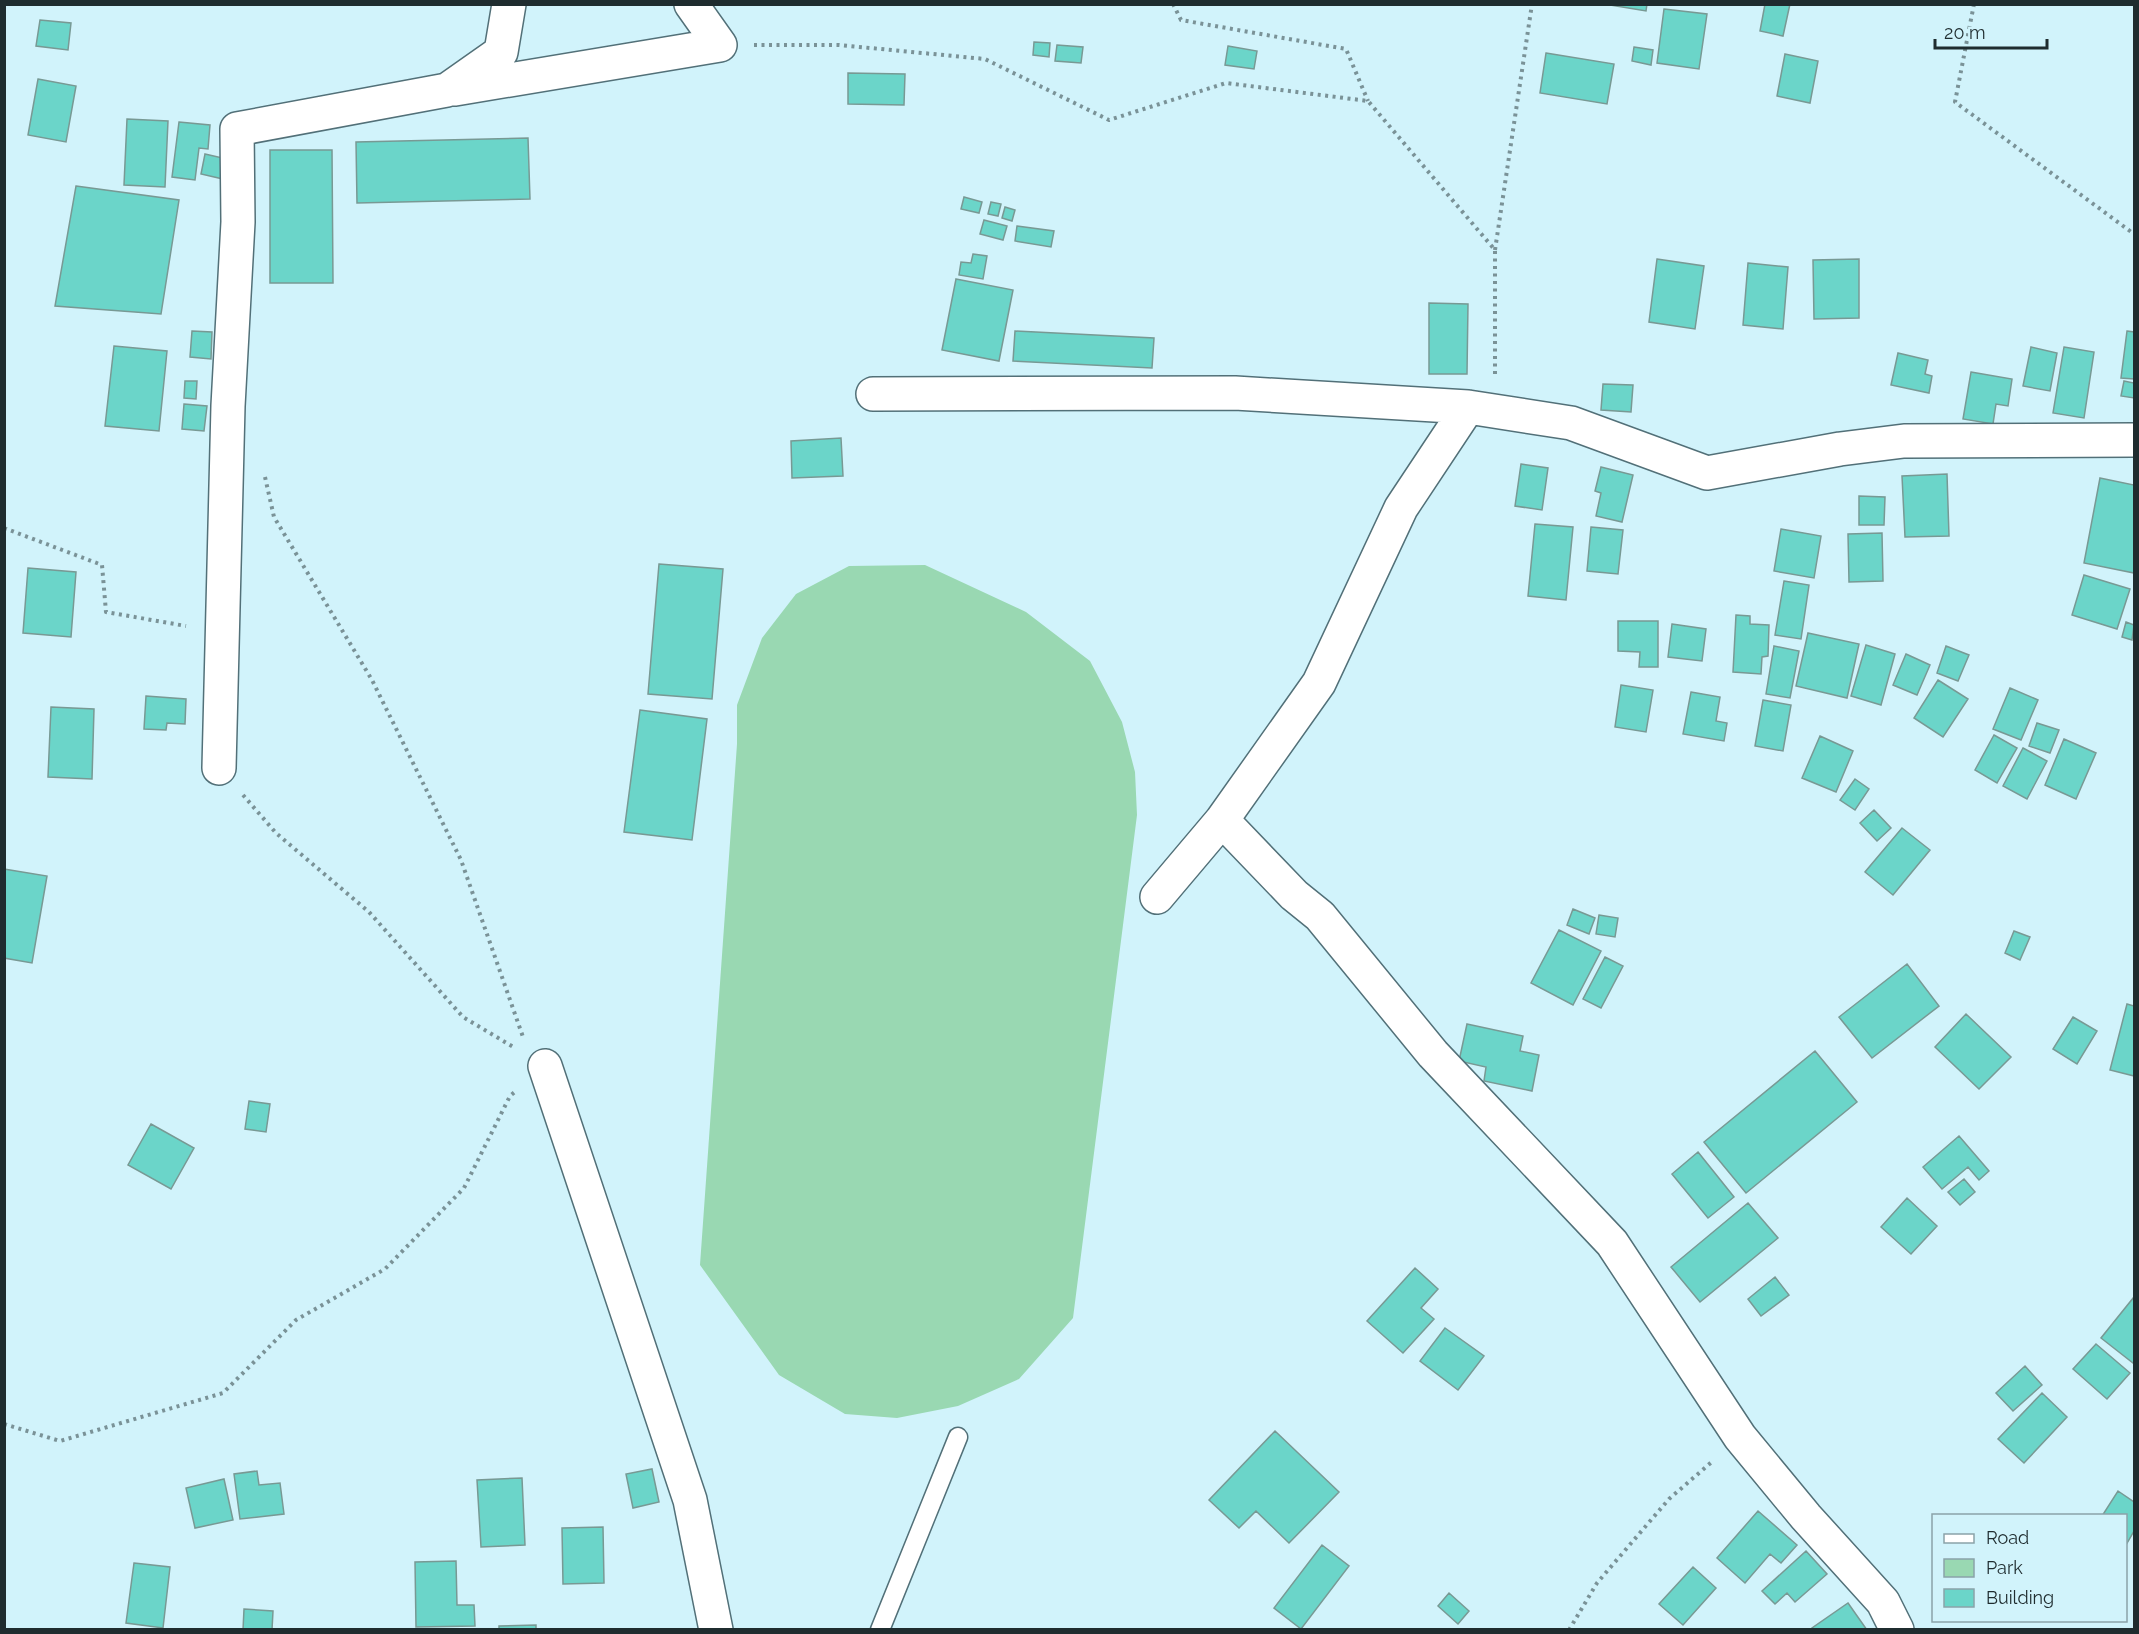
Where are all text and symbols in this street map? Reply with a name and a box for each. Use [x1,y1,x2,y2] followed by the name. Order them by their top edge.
[1935,12,2048,50] scale bar
[1944,22,1986,43] text: 20 m
[1932,1514,2127,1622] legend
[1986,1527,2029,1548] text: Road
[1986,1557,2023,1578] text: Park
[1986,1587,2054,1608] text: Building

